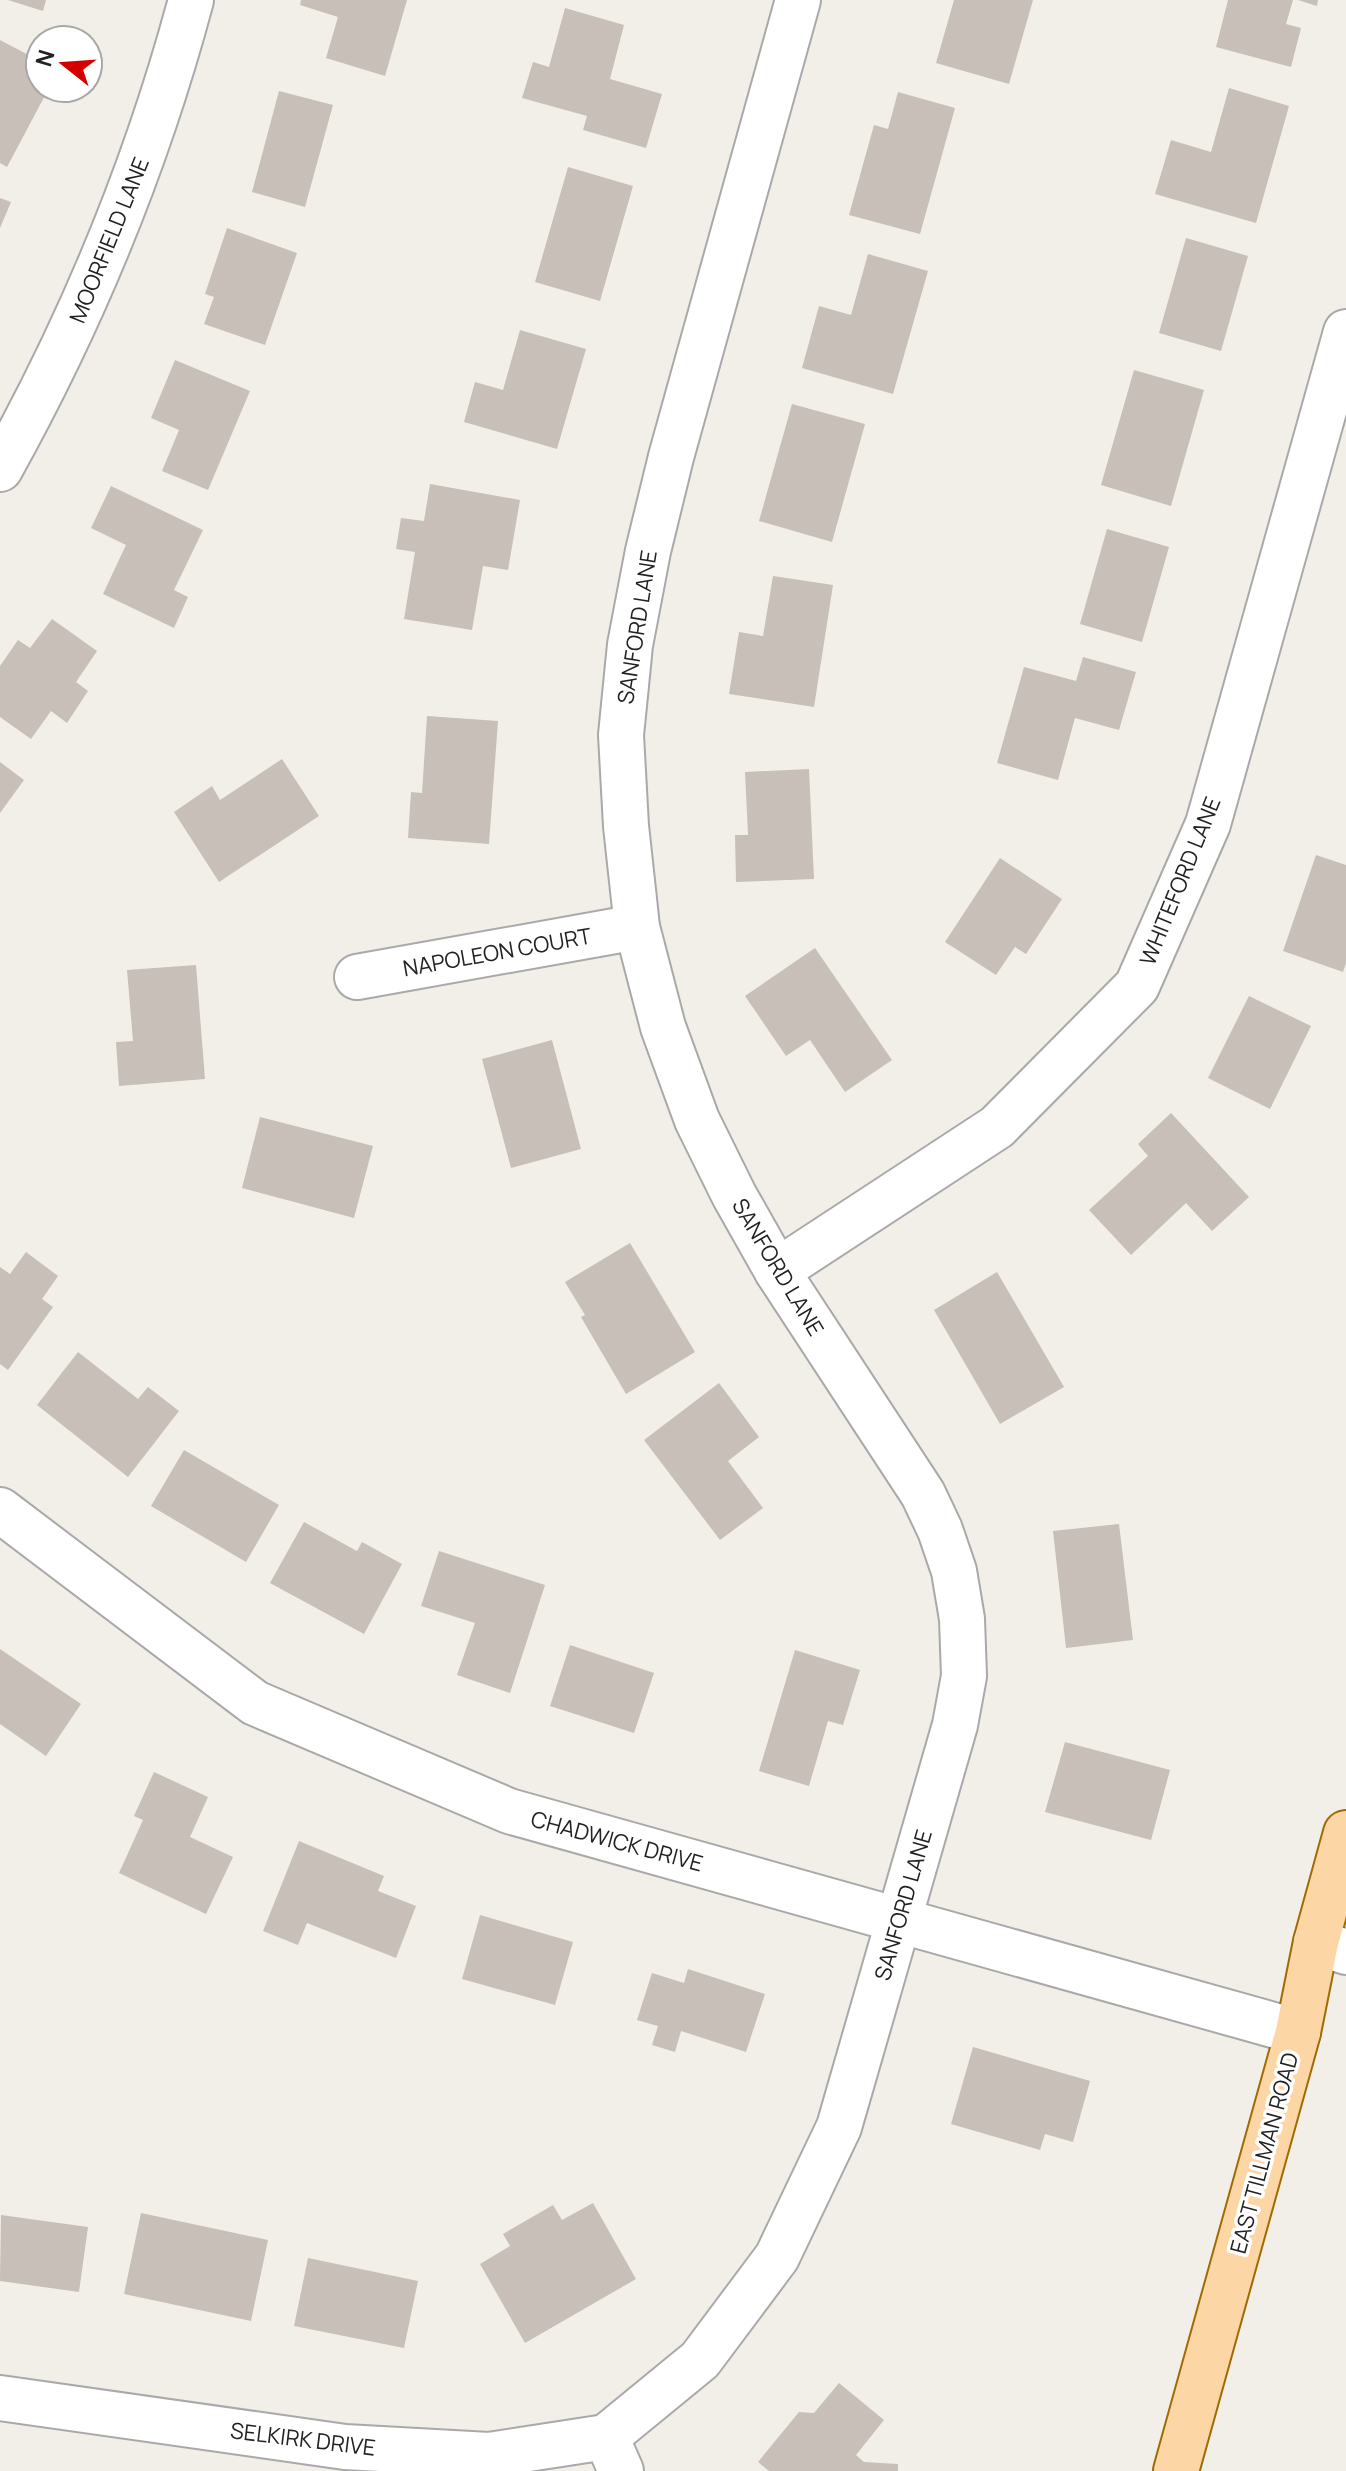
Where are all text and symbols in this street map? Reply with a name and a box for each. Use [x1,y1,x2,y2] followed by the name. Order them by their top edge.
[24,24,104,104] north arrow
[28,46,62,70] text: N
[62,153,156,327] street label: MOORFIELD LANE
[610,548,664,706] street label: SANFORD LANE
[1133,792,1227,970] street label: WHITEFORD LANE
[400,921,594,983] street label: NAPOLEON COURT
[725,1193,831,1341] street label: SANFORD LANE
[528,1804,706,1878] street label: CHADWICK DRIVE
[867,1826,939,1984] street label: SANFORD LANE
[1223,2049,1305,2257] street label: EAST TILLMAN ROAD
[229,2415,377,2463] street label: SELKIRK DRIVE

